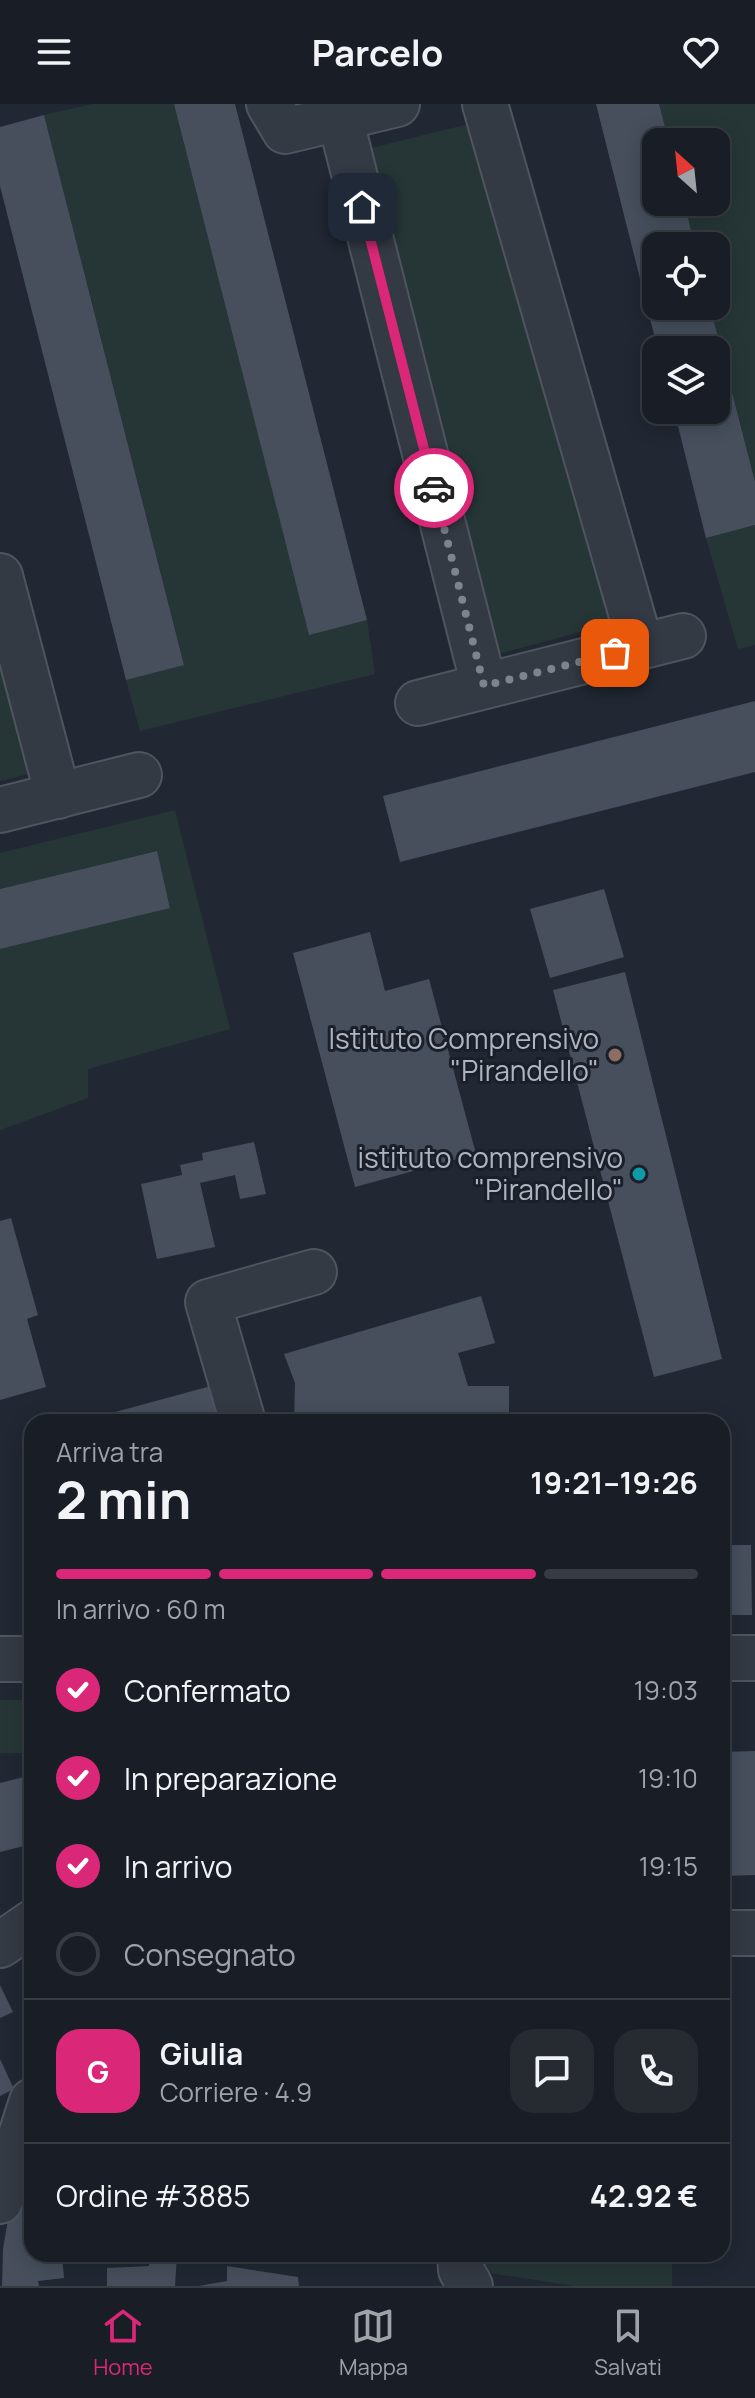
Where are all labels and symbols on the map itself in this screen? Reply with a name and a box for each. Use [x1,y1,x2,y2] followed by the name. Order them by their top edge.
[642,128,730,216] north arrow
[328,173,396,241] pin
[394,448,474,528] courier
[581,619,649,687] pin
[329,1019,599,1089] place label: Istituto Comprensivo "Pirandello"
[606,1046,624,1064] marker: Istituto Comprensivo "Pirandello"
[358,1138,623,1208] place label: istituto comprensivo "Pirandello"
[630,1165,648,1183] marker: istituto comprensivo "Pirandello"

